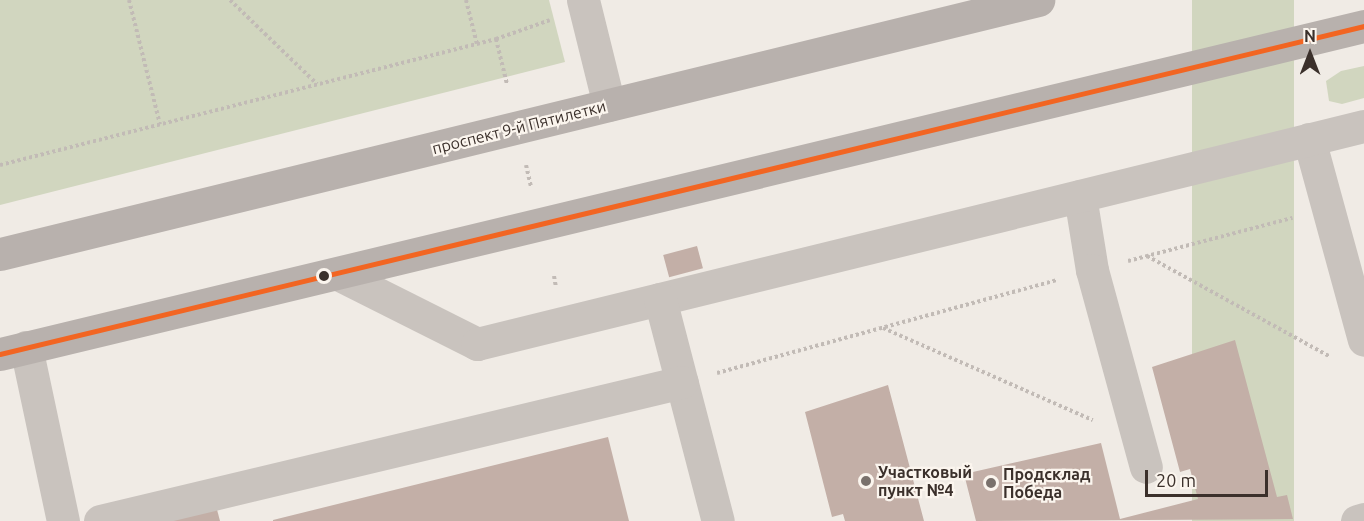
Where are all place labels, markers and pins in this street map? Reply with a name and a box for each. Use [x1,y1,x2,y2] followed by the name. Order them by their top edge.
[318,270,330,282] unlabelled marker
[878,462,972,500] place label: Участковый пункт №4
[1003,464,1090,502] place label: Продсклад Победа
[859,474,873,488] marker: Участковый пункт №4
[984,476,998,490] marker: Продсклад Победа

